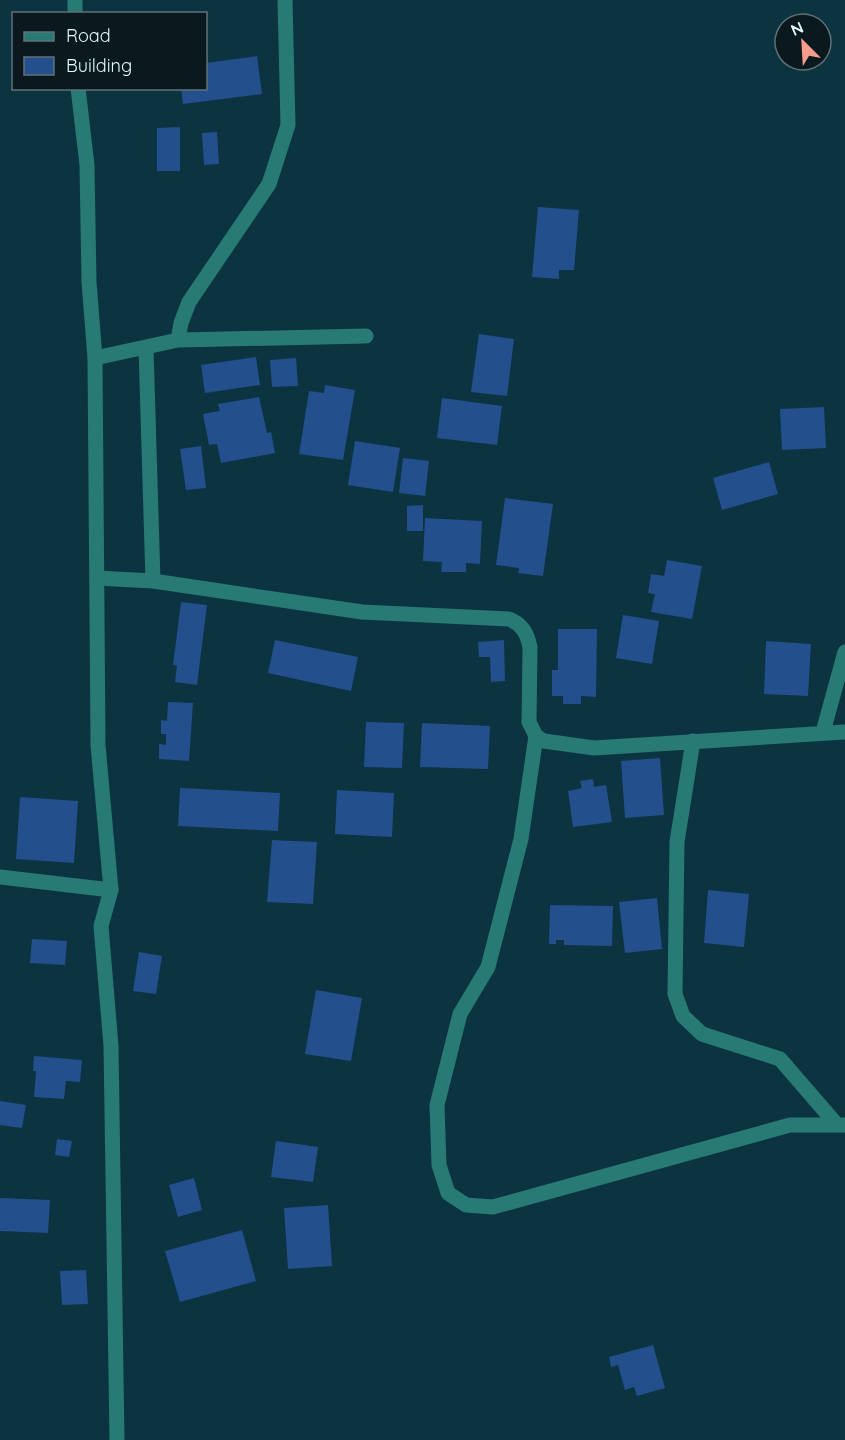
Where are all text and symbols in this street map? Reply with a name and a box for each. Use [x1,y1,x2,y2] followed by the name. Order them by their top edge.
[12,12,207,90] legend
[773,12,833,72] north arrow
[787,17,806,40] text: N
[66,24,111,47] text: Road
[66,54,132,77] text: Building

